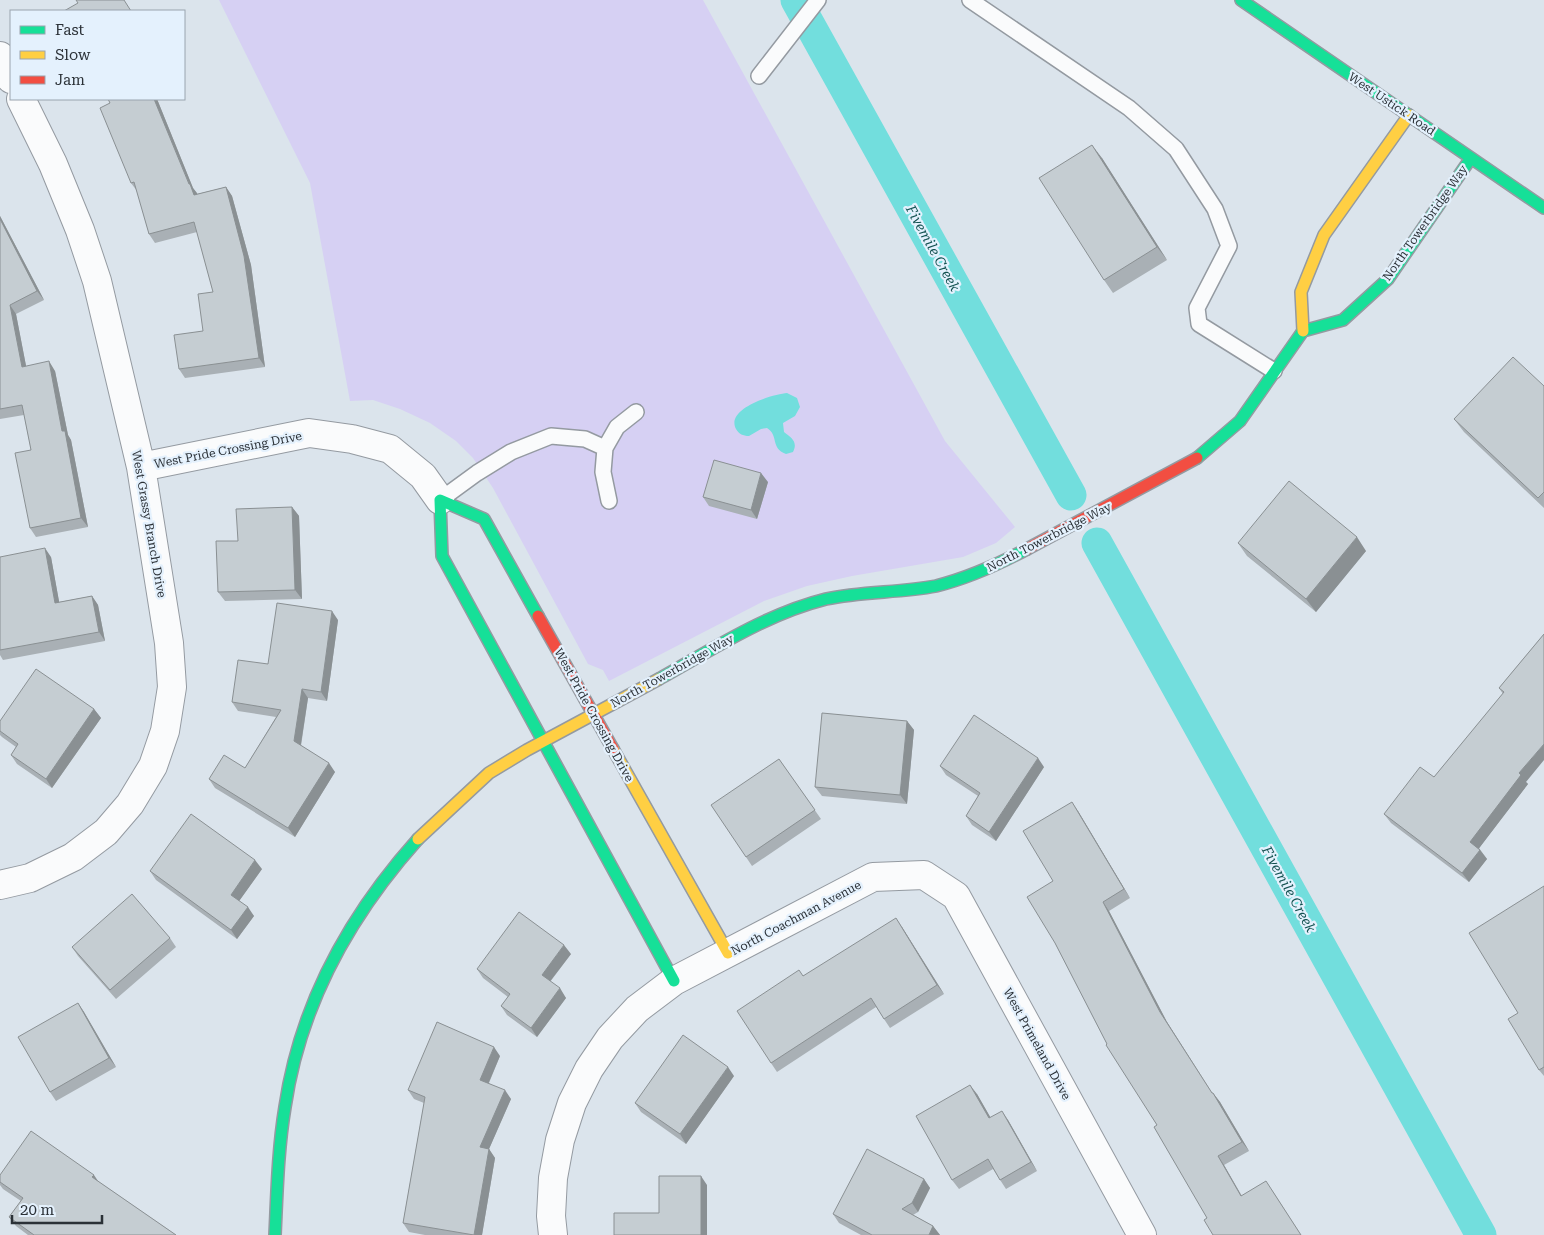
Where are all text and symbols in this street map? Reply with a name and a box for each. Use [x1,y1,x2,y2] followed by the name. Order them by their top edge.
[10,10,185,100] legend
[55,21,85,39] text: Fast
[55,46,91,64] text: Slow
[1346,70,1438,138] street label: West Ustick Road
[55,71,85,89] text: Jam
[1380,162,1471,284] street label: North Towerbridge Way
[902,201,963,294] water label: Fivemile Creek
[153,429,303,471] street label: West Pride Crossing Drive
[129,449,169,599] street label: West Grassy Branch Drive
[984,499,1115,575] street label: North Towerbridge Way
[608,631,737,711] street label: North Towerbridge Way
[551,646,637,784] street label: West Pride Crossing Drive
[1258,842,1319,935] water label: Fivemile Creek
[729,878,864,958] street label: North Coachman Avenue
[1000,986,1074,1103] street label: West Primeland Drive
[12,1192,102,1224] scale bar
[20,1201,55,1219] text: 20 m

